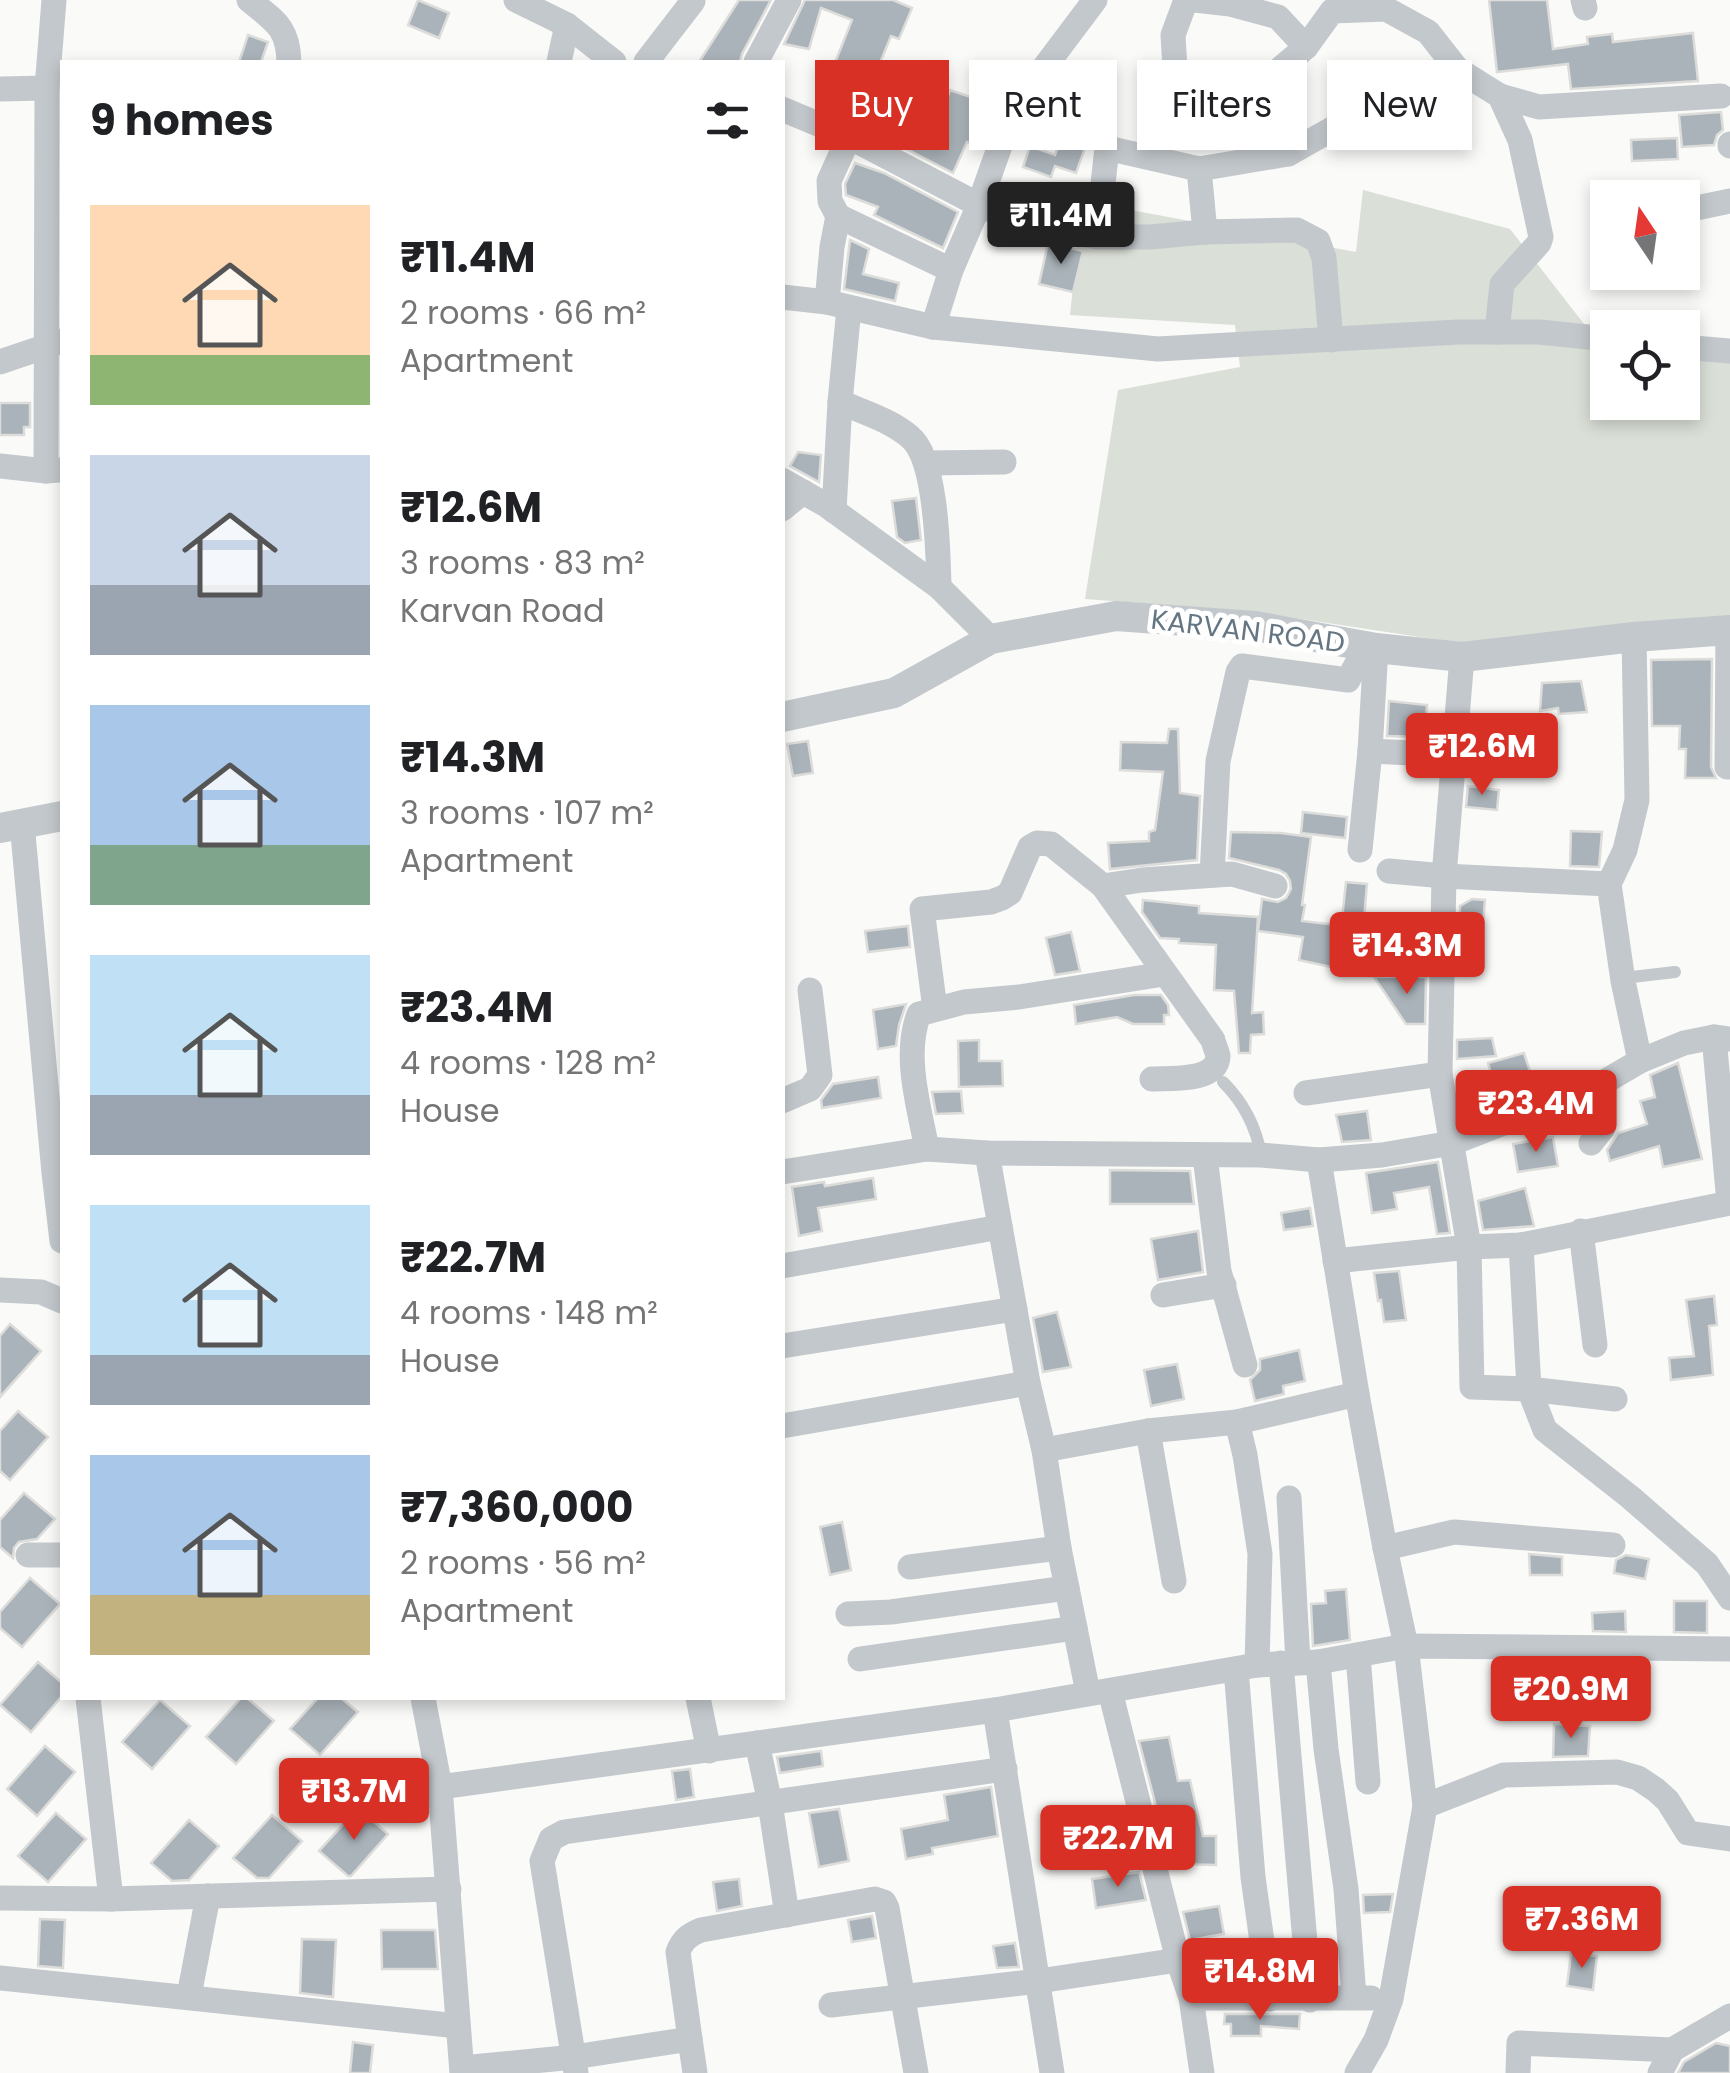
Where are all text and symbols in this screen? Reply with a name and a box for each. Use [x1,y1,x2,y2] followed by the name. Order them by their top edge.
[815,60,949,150] chip: Buy
[969,60,1117,150] chip: Rent
[1137,60,1307,150] chip: Filters
[1327,60,1472,150] chip: New
[90,91,274,150] text: 9 homes
[700,93,755,148] icon: filters
[1590,180,1700,290] north arrow
[1590,180,1700,420] map controls
[980,182,1142,267] pin: ₹11.4M
[1009,192,1113,237] text: ₹11.4M
[400,228,536,287] text: ₹11.4M
[170,245,290,365] icon: home
[400,290,646,335] text: 2 rooms · 66 m²
[1590,310,1700,420] button: locate
[400,338,573,383] text: Apartment
[400,478,542,537] text: ₹12.6M
[170,495,290,615] icon: home
[400,540,645,585] text: 3 rooms · 83 m²
[400,588,605,633] text: Karvan Road
[1149,600,1347,662] street label: KARVAN ROAD
[1401,713,1563,798] pin: ₹12.6M
[1428,723,1536,768] text: ₹12.6M
[400,728,545,787] text: ₹14.3M
[170,745,290,865] icon: home
[400,790,654,835] text: 3 rooms · 107 m²
[400,838,573,883] text: Apartment
[1326,912,1488,997] pin: ₹14.3M
[1352,922,1462,967] text: ₹14.3M
[400,978,553,1037] text: ₹23.4M
[170,995,290,1115] icon: home
[400,1040,656,1085] text: 4 rooms · 128 m²
[1455,1070,1617,1155] pin: ₹23.4M
[1478,1080,1594,1125] text: ₹23.4M
[400,1088,500,1133] text: House
[400,1228,546,1287] text: ₹22.7M
[170,1245,290,1365] icon: home
[400,1290,658,1335] text: 4 rooms · 148 m²
[400,1338,500,1383] text: House
[400,1478,633,1537] text: ₹7,360,000
[170,1495,290,1615] icon: home
[400,1540,646,1585] text: 2 rooms · 56 m²
[400,1588,573,1633] text: Apartment
[1490,1656,1652,1741] pin: ₹20.9M
[1513,1666,1629,1711] text: ₹20.9M
[273,1758,435,1843] pin: ₹13.7M
[301,1768,407,1813] text: ₹13.7M
[1037,1805,1199,1890] pin: ₹22.7M
[1062,1815,1174,1860] text: ₹22.7M
[1501,1886,1663,1971] pin: ₹7.36M
[1525,1896,1639,1941] text: ₹7.36M
[1179,1938,1341,2023] pin: ₹14.8M
[1204,1948,1316,1993] text: ₹14.8M

